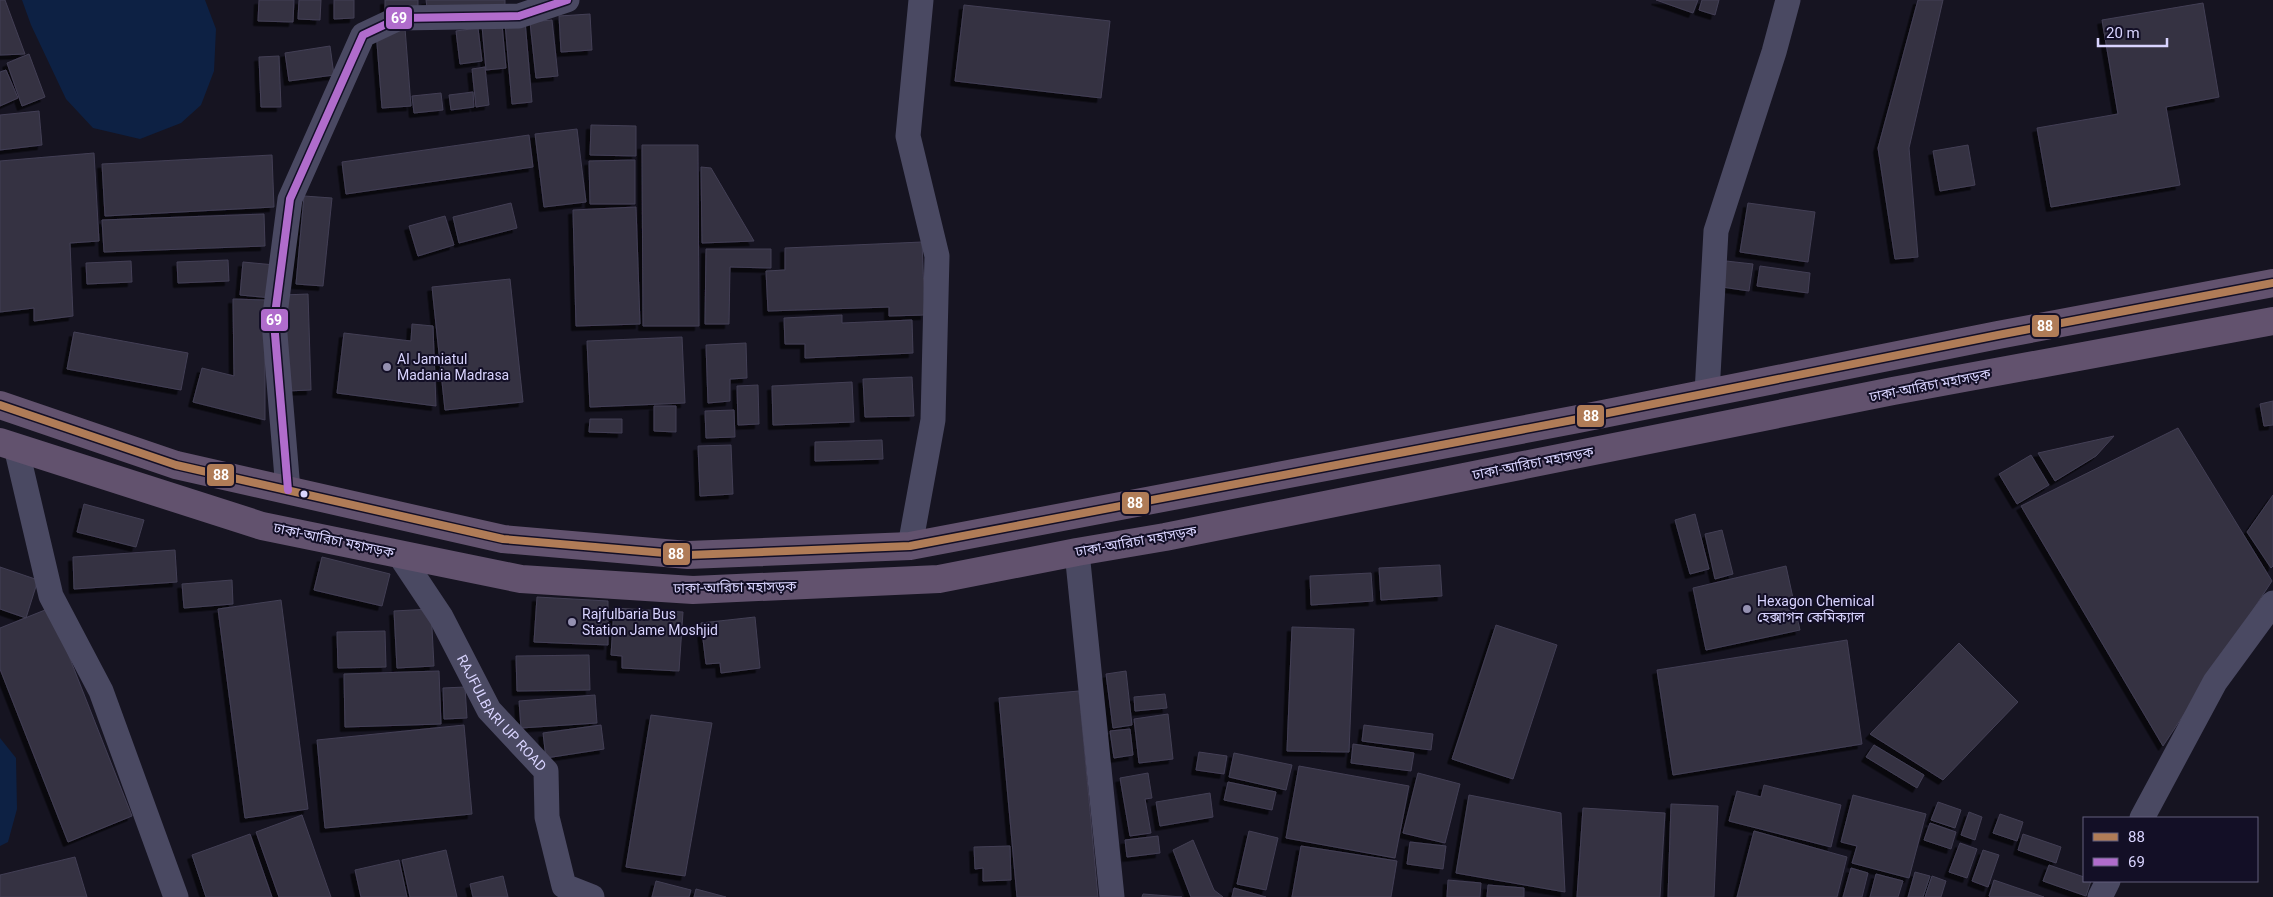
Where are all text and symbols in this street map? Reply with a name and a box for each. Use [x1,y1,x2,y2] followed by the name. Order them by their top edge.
[385,6,413,30] line badge: 69
[391,10,407,26] text: 69
[2098,15,2167,47] scale bar
[2106,24,2140,42] text: 20 m
[260,308,289,332] line badge: 69
[266,312,282,328] text: 69
[2031,314,2060,338] line badge: 88
[2037,318,2053,334] text: 88
[397,351,509,383] place label: Al Jamiatul Madania Madrasa
[381,361,393,373] marker: Al Jamiatul Madania Madrasa
[1867,365,1993,405] street label: ঢাকা-আরিচা মহাসড়ক
[1576,404,1605,428] line badge: 88
[1583,408,1599,424] text: 88
[1470,443,1596,483] street label: ঢাকা-আরিচা মহাসড়ক
[206,463,235,487] line badge: 88
[213,467,229,483] text: 88
[299,489,309,499] unlabelled marker
[1121,491,1150,515] line badge: 88
[1127,495,1143,511] text: 88
[271,519,397,561] street label: ঢাকা-আরিচা মহাসড়ক
[1073,522,1199,560] street label: ঢাকা-আরিচা মহাসড়ক
[662,542,691,566] line badge: 88
[668,546,684,562] text: 88
[672,578,797,596] street label: ঢাকা-আরিচা মহাসড়ক
[1757,593,1874,625] place label: Hexagon Chemical হেক্সাগন কেমিক্যাল
[1741,603,1753,615] marker: Hexagon Chemical হেক্সাগন কেমিক্যাল
[582,606,718,638] place label: Rajfulbaria Bus Station Jame Moshjid
[566,616,578,628] marker: Rajfulbaria Bus Station Jame Moshjid
[454,652,550,774] street label: RAJFULBARI UP ROAD
[2083,817,2258,882] legend
[2128,828,2145,846] text: 88
[2128,853,2145,871] text: 69

